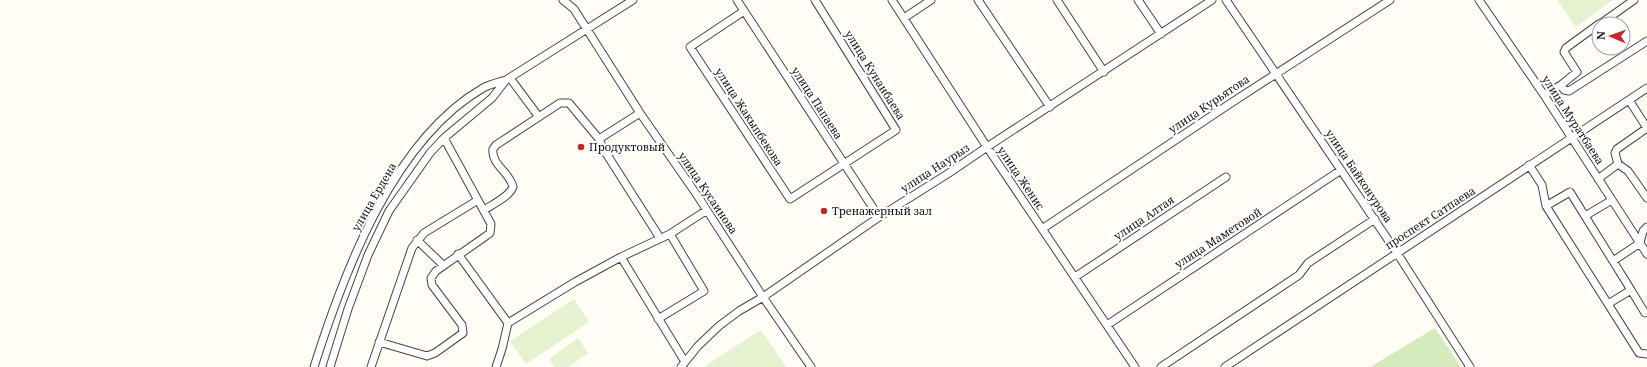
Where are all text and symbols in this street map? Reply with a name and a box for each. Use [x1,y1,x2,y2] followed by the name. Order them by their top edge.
[1591,16,1631,56] north arrow
[842,27,909,122] street label: улица Кунанбаева
[1593,31,1608,40] text: N
[788,64,846,142] street label: улица Папаева
[712,65,787,169] street label: улица Жакыпбекова
[1165,71,1252,136] street label: улица Курьятова
[1539,72,1608,167] street label: улица Муратбаева
[1323,126,1396,225] street label: улица Байконурова
[589,139,665,154] place label: Продуктовый
[897,140,972,195] street label: улица Наурыз
[576,142,586,152] marker: Продуктовый
[995,143,1049,213] street label: улица Женис
[675,149,741,237] street label: улица Кусаинова
[348,160,399,234] street label: улица Ердена
[1382,183,1478,252] street label: проспект Сатпаева
[1111,192,1177,243] street label: улица Алтая
[832,203,932,218] place label: Тренажерный зал
[1171,204,1264,271] street label: улица Маметовой
[819,206,829,216] marker: Тренажерный зал

